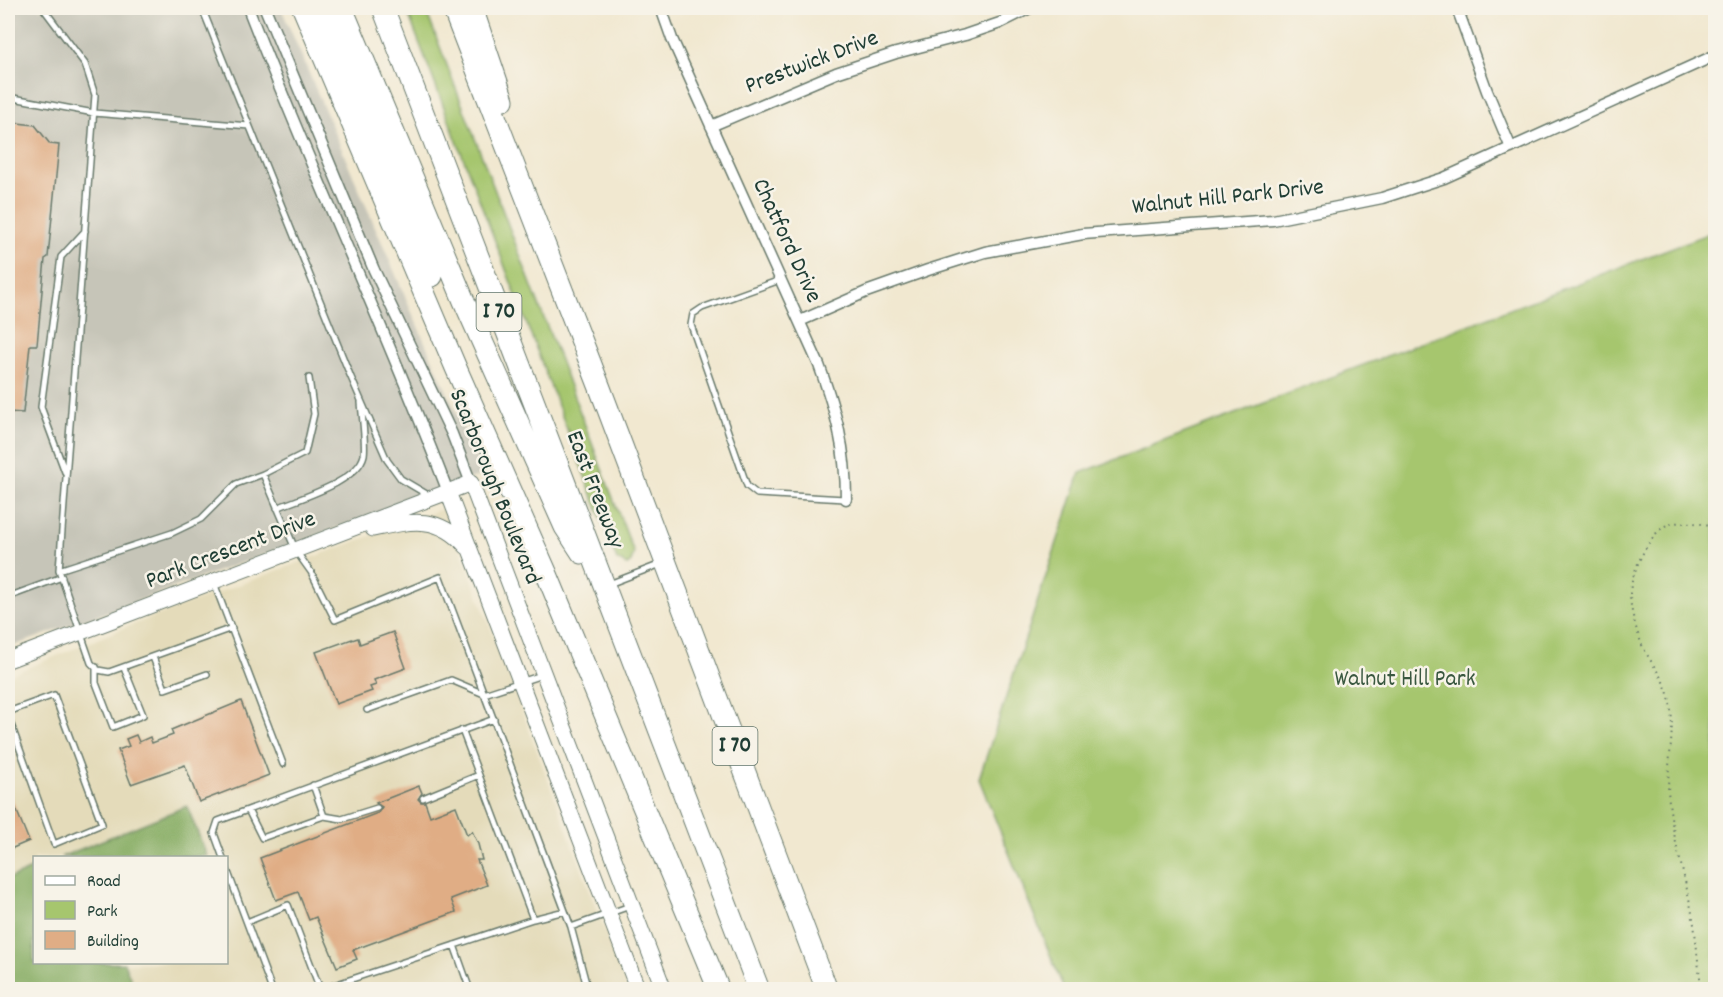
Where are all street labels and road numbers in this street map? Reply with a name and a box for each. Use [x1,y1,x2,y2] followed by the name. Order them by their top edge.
[740,22,884,104] street label: Prestwick Drive
[1130,171,1326,225] street label: Walnut Hill Park Drive
[742,173,830,309] street label: Chatford Drive
[476,293,522,331] road number: I 70
[439,384,549,590] street label: Scarborough Boulevard
[556,426,633,555] street label: East Freeway
[141,503,321,599] street label: Park Crescent Drive
[712,727,758,765] road number: I 70

